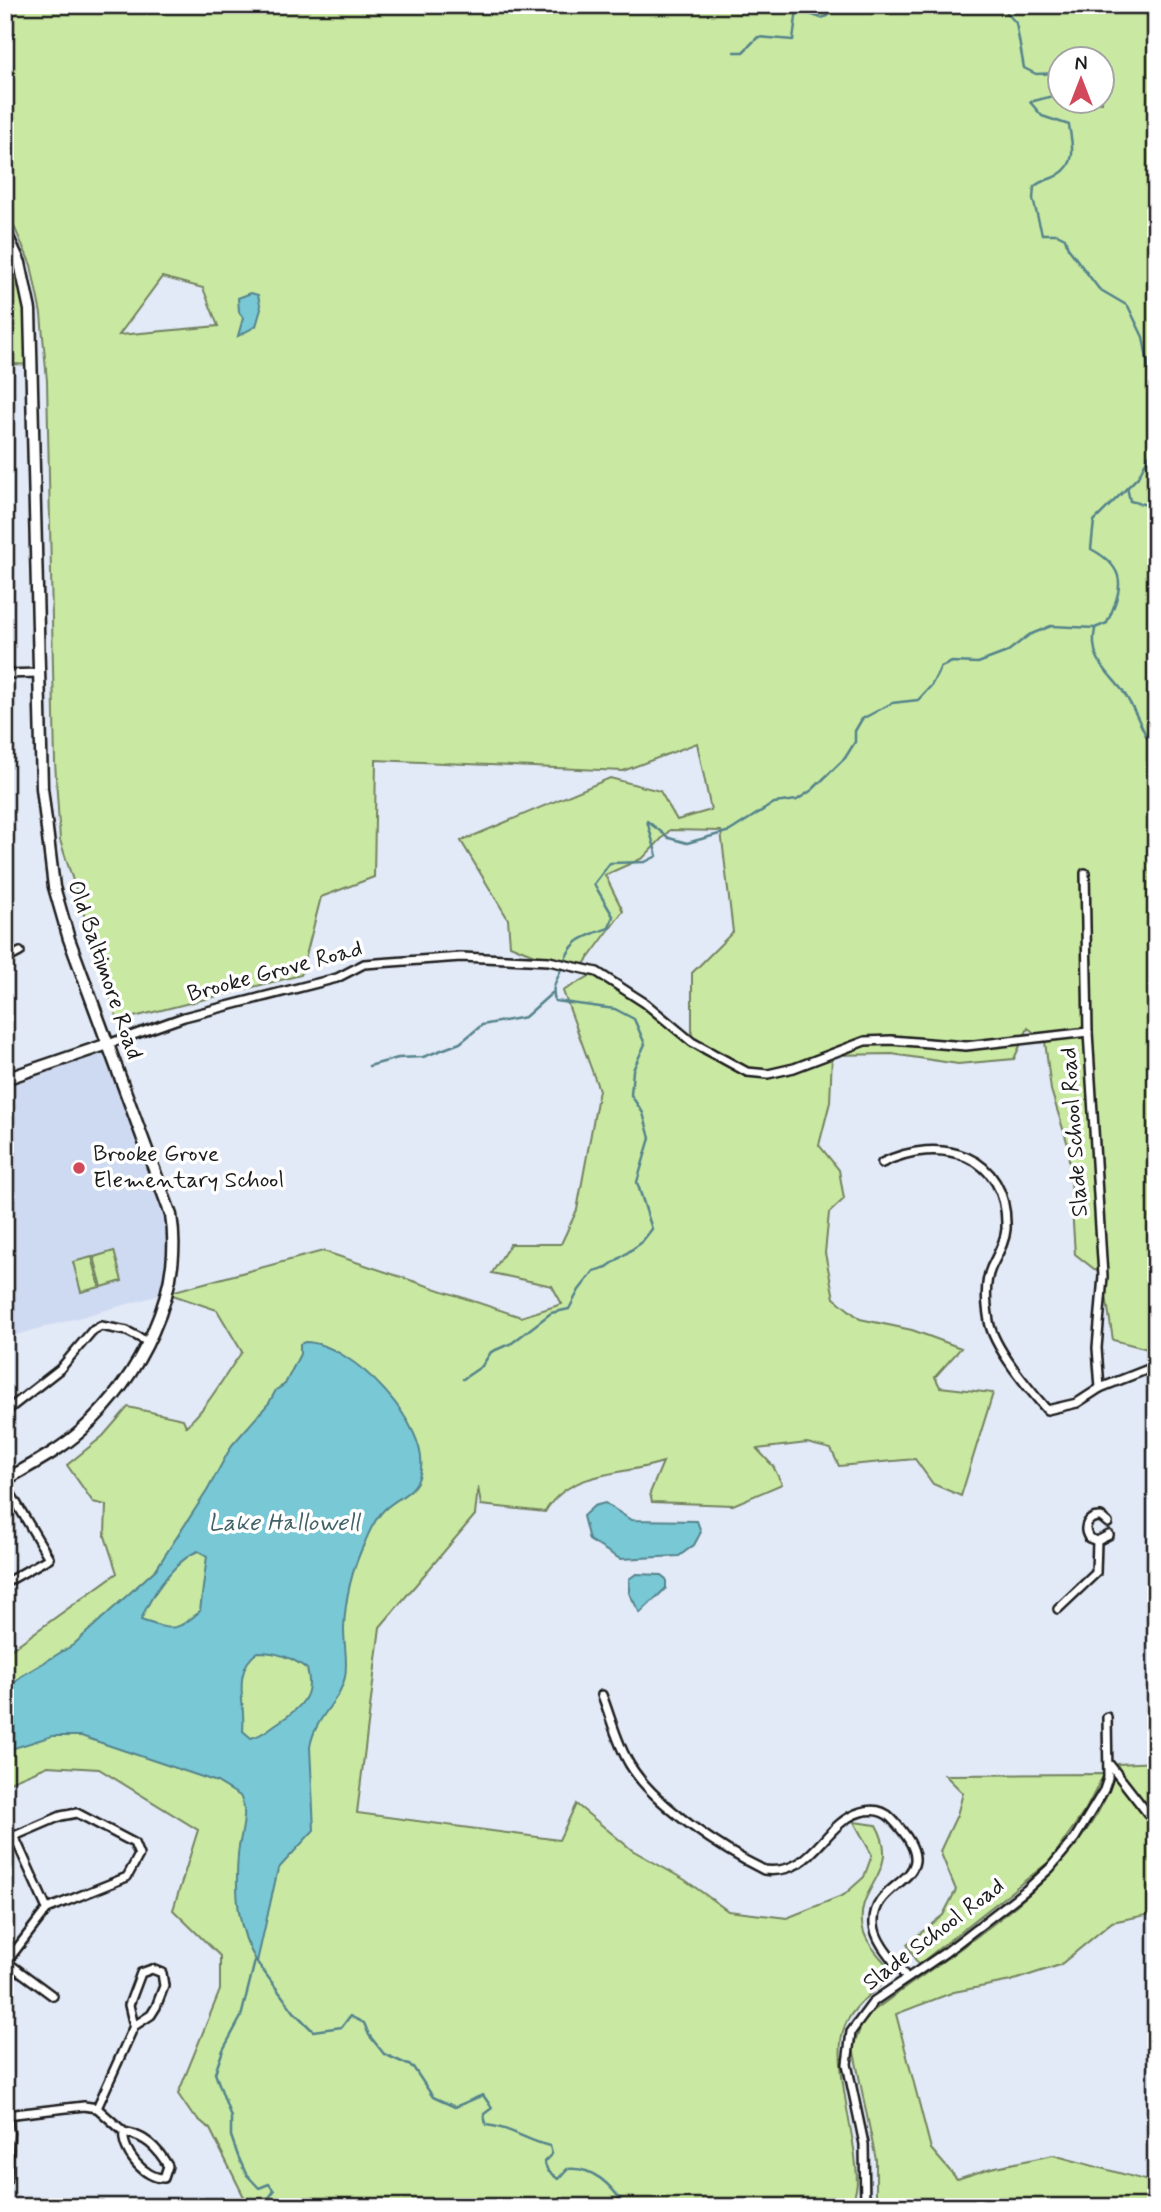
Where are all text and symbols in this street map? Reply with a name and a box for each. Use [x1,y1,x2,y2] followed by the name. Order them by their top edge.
[1046,46,1116,116] north arrow
[1075,52,1087,77] text: N
[59,876,149,1064] street label: Old Baltimore Road
[184,934,366,1010] street label: Brooke Grove Road
[1054,1046,1096,1218] street label: Slade School Road
[93,1140,284,1196] place label: Brooke Grove Elementary School
[71,1160,87,1176] marker: Brooke Grove Elementary School
[208,1508,362,1539] water label: Lake Hallowell
[857,1872,1011,1998] street label: Slade School Road

